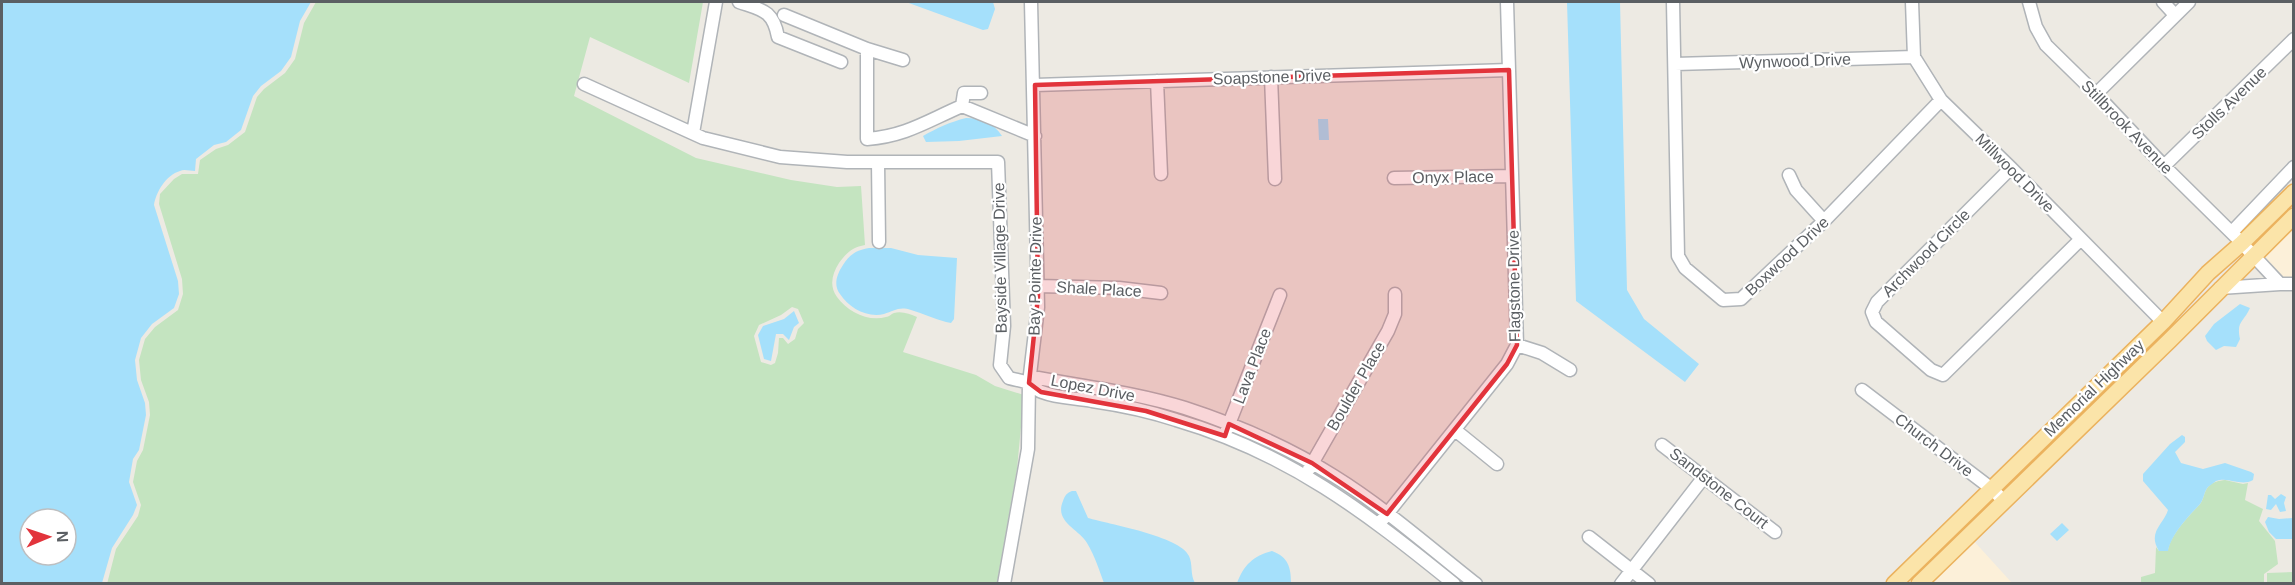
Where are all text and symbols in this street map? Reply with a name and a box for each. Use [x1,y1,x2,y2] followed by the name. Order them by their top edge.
[1739,51,1851,71] street label: Wynwood Drive
[2188,63,2270,143] street label: Stolls Avenue
[1213,66,1332,88] street label: Soapstone Drive
[2078,77,2176,177] street label: Stillbrook Avenue
[1972,130,2058,216] street label: Millwood Drive
[1412,168,1494,186] street label: Onyx Place
[990,182,1010,334] street label: Bayside Village Drive
[1879,206,1973,300] street label: Archwood Circle
[1742,213,1832,299] street label: Boxwood Drive
[1025,216,1045,336] street label: Bay Pointe Drive
[1505,230,1523,342] street label: Flagstone Drive
[1056,278,1142,300] street label: Shale Place
[1230,326,1274,406] street label: Lava Place
[2041,336,2147,440] street label: Memorial Highway
[1324,339,1388,433] street label: Boulder Place
[1049,372,1137,405] street label: Lopez Drive
[1892,410,1976,480] street label: Church Drive
[1666,444,1772,532] street label: Sandstone Court
[18,507,78,567] north arrow
[54,530,71,543] text: N

